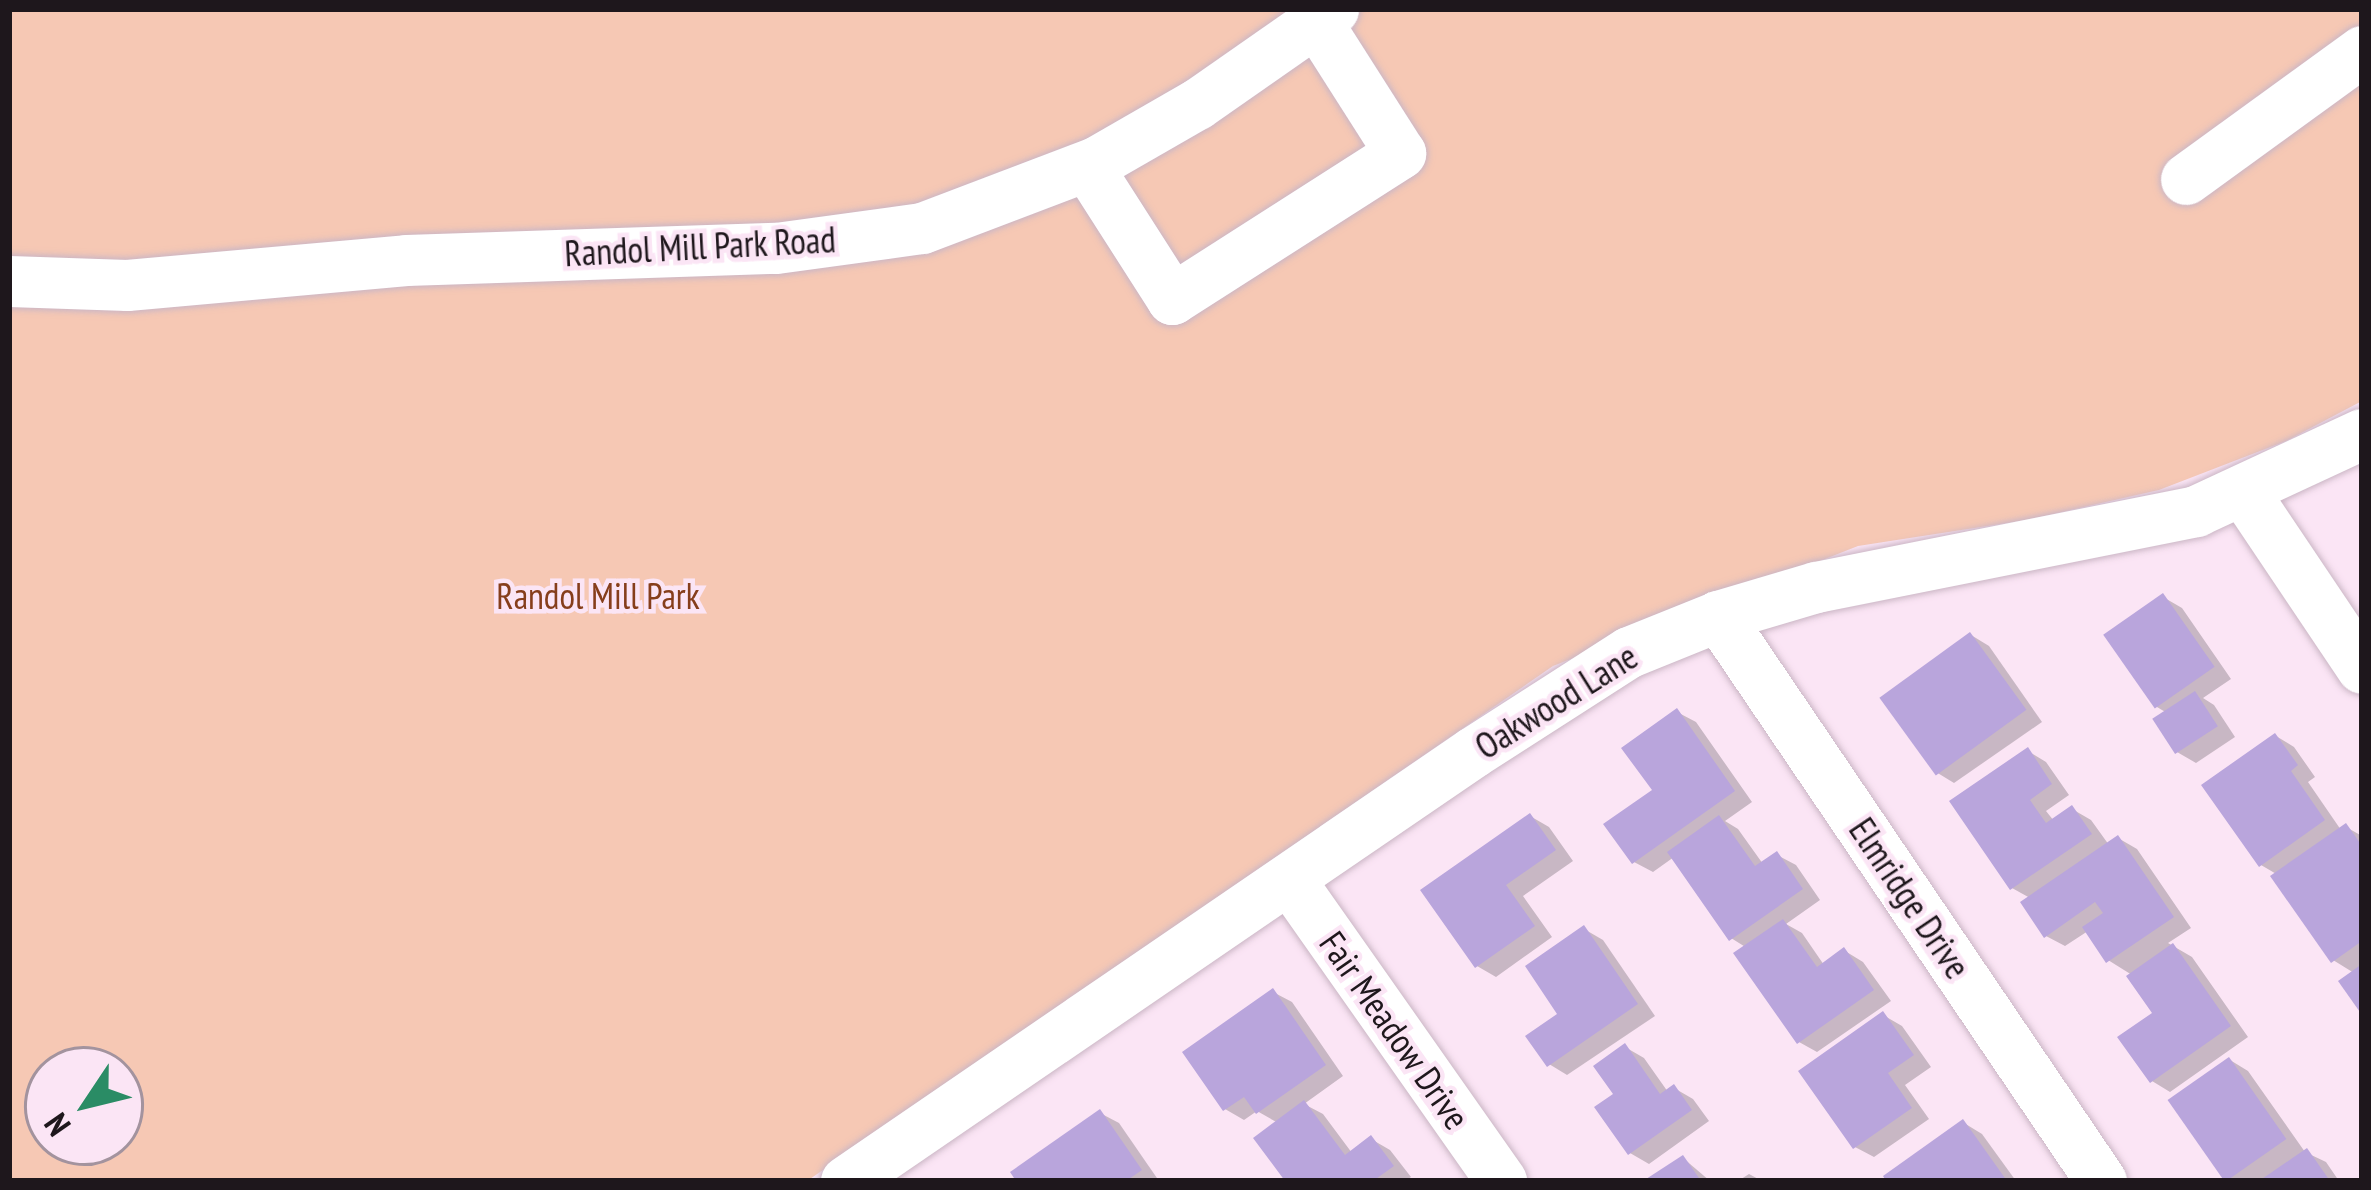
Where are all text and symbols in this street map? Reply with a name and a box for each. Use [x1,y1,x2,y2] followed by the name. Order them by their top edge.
[563,217,837,275] street label: Randol Mill Park Road
[496,574,700,618] park label: Randol Mill Park
[1467,634,1645,768] street label: Oakwood Lane
[1841,810,1979,986] street label: Elmridge Drive
[1311,923,1479,1137] street label: Fair Meadow Drive
[24,1046,144,1166] north arrow
[34,1106,79,1145] text: N

